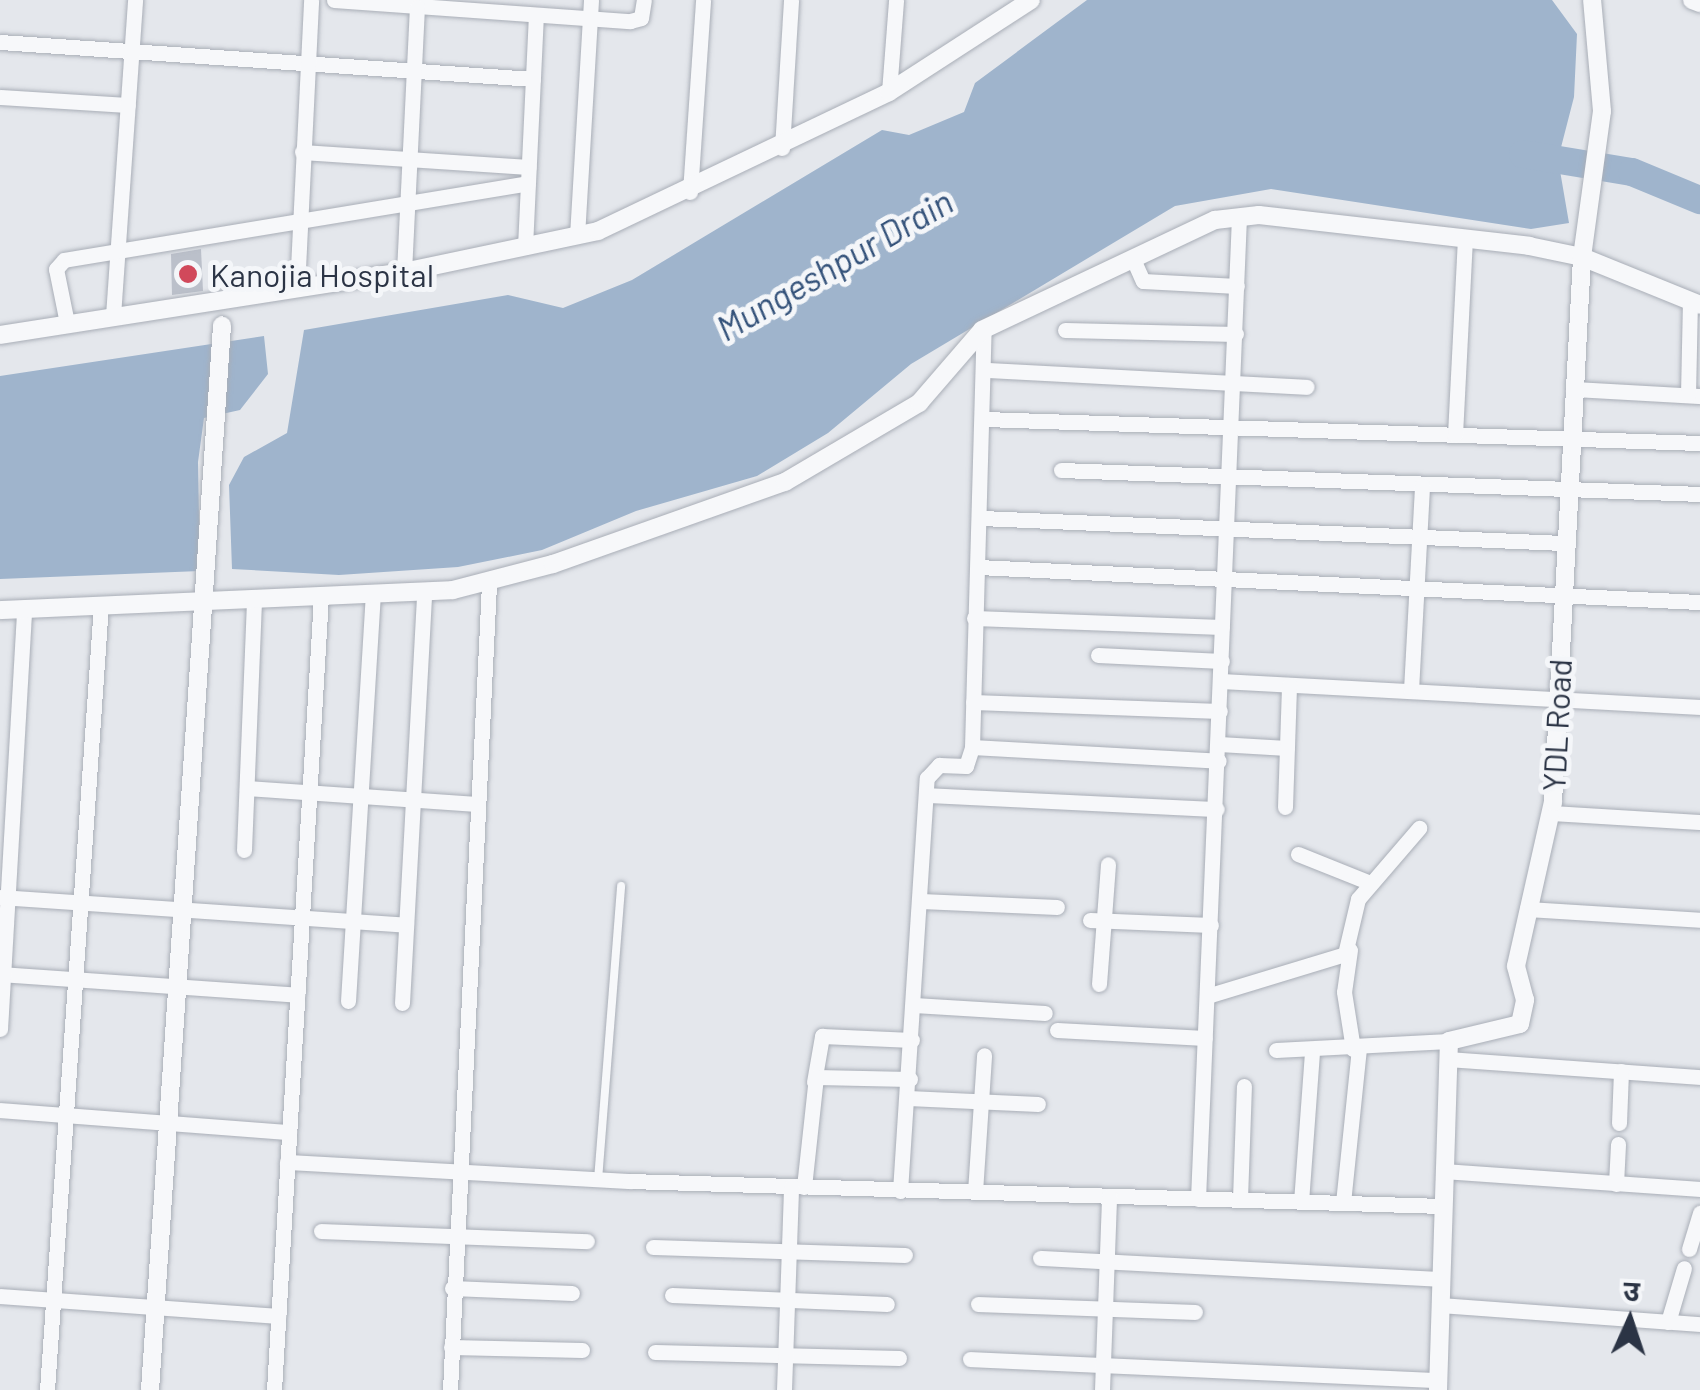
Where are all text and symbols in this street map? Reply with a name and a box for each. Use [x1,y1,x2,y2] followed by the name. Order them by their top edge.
[708,179,960,349] water label: Mungeshpur Drain
[210,255,434,293] place label: Kanojia Hospital
[175,261,201,287] marker: Kanojia Hospital
[1533,658,1579,792] street label: YDL Road
[1580,1270,1680,1370] north arrow
[1622,1273,1641,1307] text: उ

